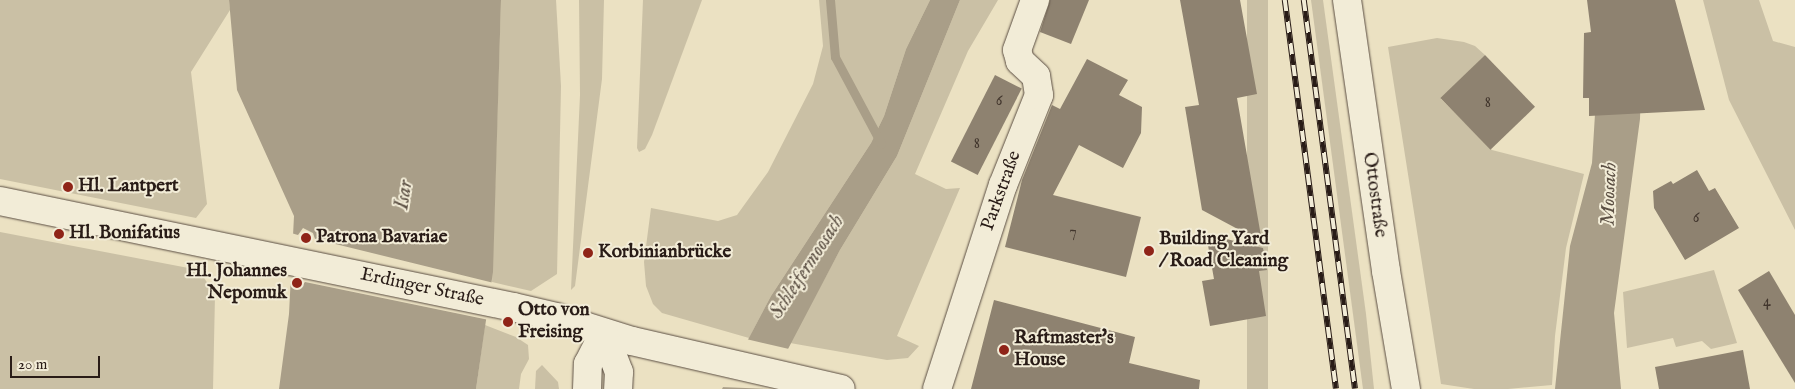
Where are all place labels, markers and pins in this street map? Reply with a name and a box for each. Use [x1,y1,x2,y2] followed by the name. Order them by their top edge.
[78,176,179,198] place label: Hl. Lantpert
[62,181,74,193] marker: Hl. Lantpert
[69,223,180,245] place label: Hl. Bonifatius
[316,227,447,249] place label: Patrona Bavariae
[53,228,65,240] marker: Hl. Bonifatius
[1159,229,1288,273] place label: Building Yard / Road Cleaning
[300,232,312,244] marker: Patrona Bavariae
[598,242,731,264] place label: Korbinianbrücke
[1143,245,1155,257] marker: Building Yard / Road Cleaning
[582,247,594,259] marker: Korbinianbrücke
[186,261,287,305] place label: Hl. Johannes Nepomuk
[291,277,303,289] marker: Hl. Johannes Nepomuk
[518,300,590,344] place label: Otto von Freising
[502,316,514,328] marker: Otto von Freising
[1014,328,1114,372] place label: Raftmaster's House
[998,344,1010,356] marker: Raftmaster's House

